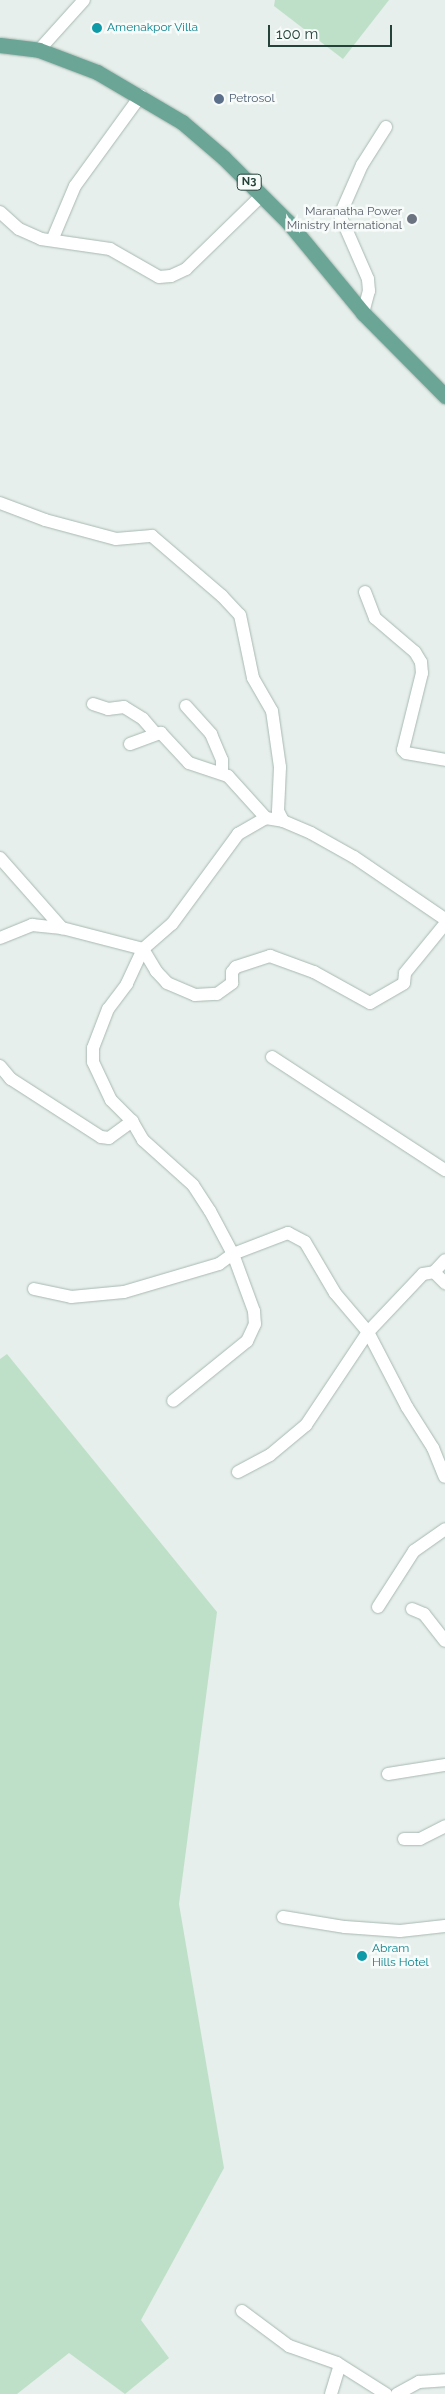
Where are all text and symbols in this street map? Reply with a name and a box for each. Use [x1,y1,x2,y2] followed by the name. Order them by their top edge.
[270,15,394,47] scale bar
[107,21,199,35] place label: Amenakpor Villa
[91,22,103,34] marker: Amenakpor Villa
[276,25,318,43] text: 100 m
[229,92,275,106] place label: Petrosol
[213,93,225,105] marker: Petrosol
[236,173,262,190] road number: N3
[287,205,402,233] place label: Maranatha Power Ministry International
[406,213,418,225] marker: Maranatha Power Ministry International
[372,1942,429,1970] place label: Abram Hills Hotel
[356,1950,368,1962] marker: Abram Hills Hotel

